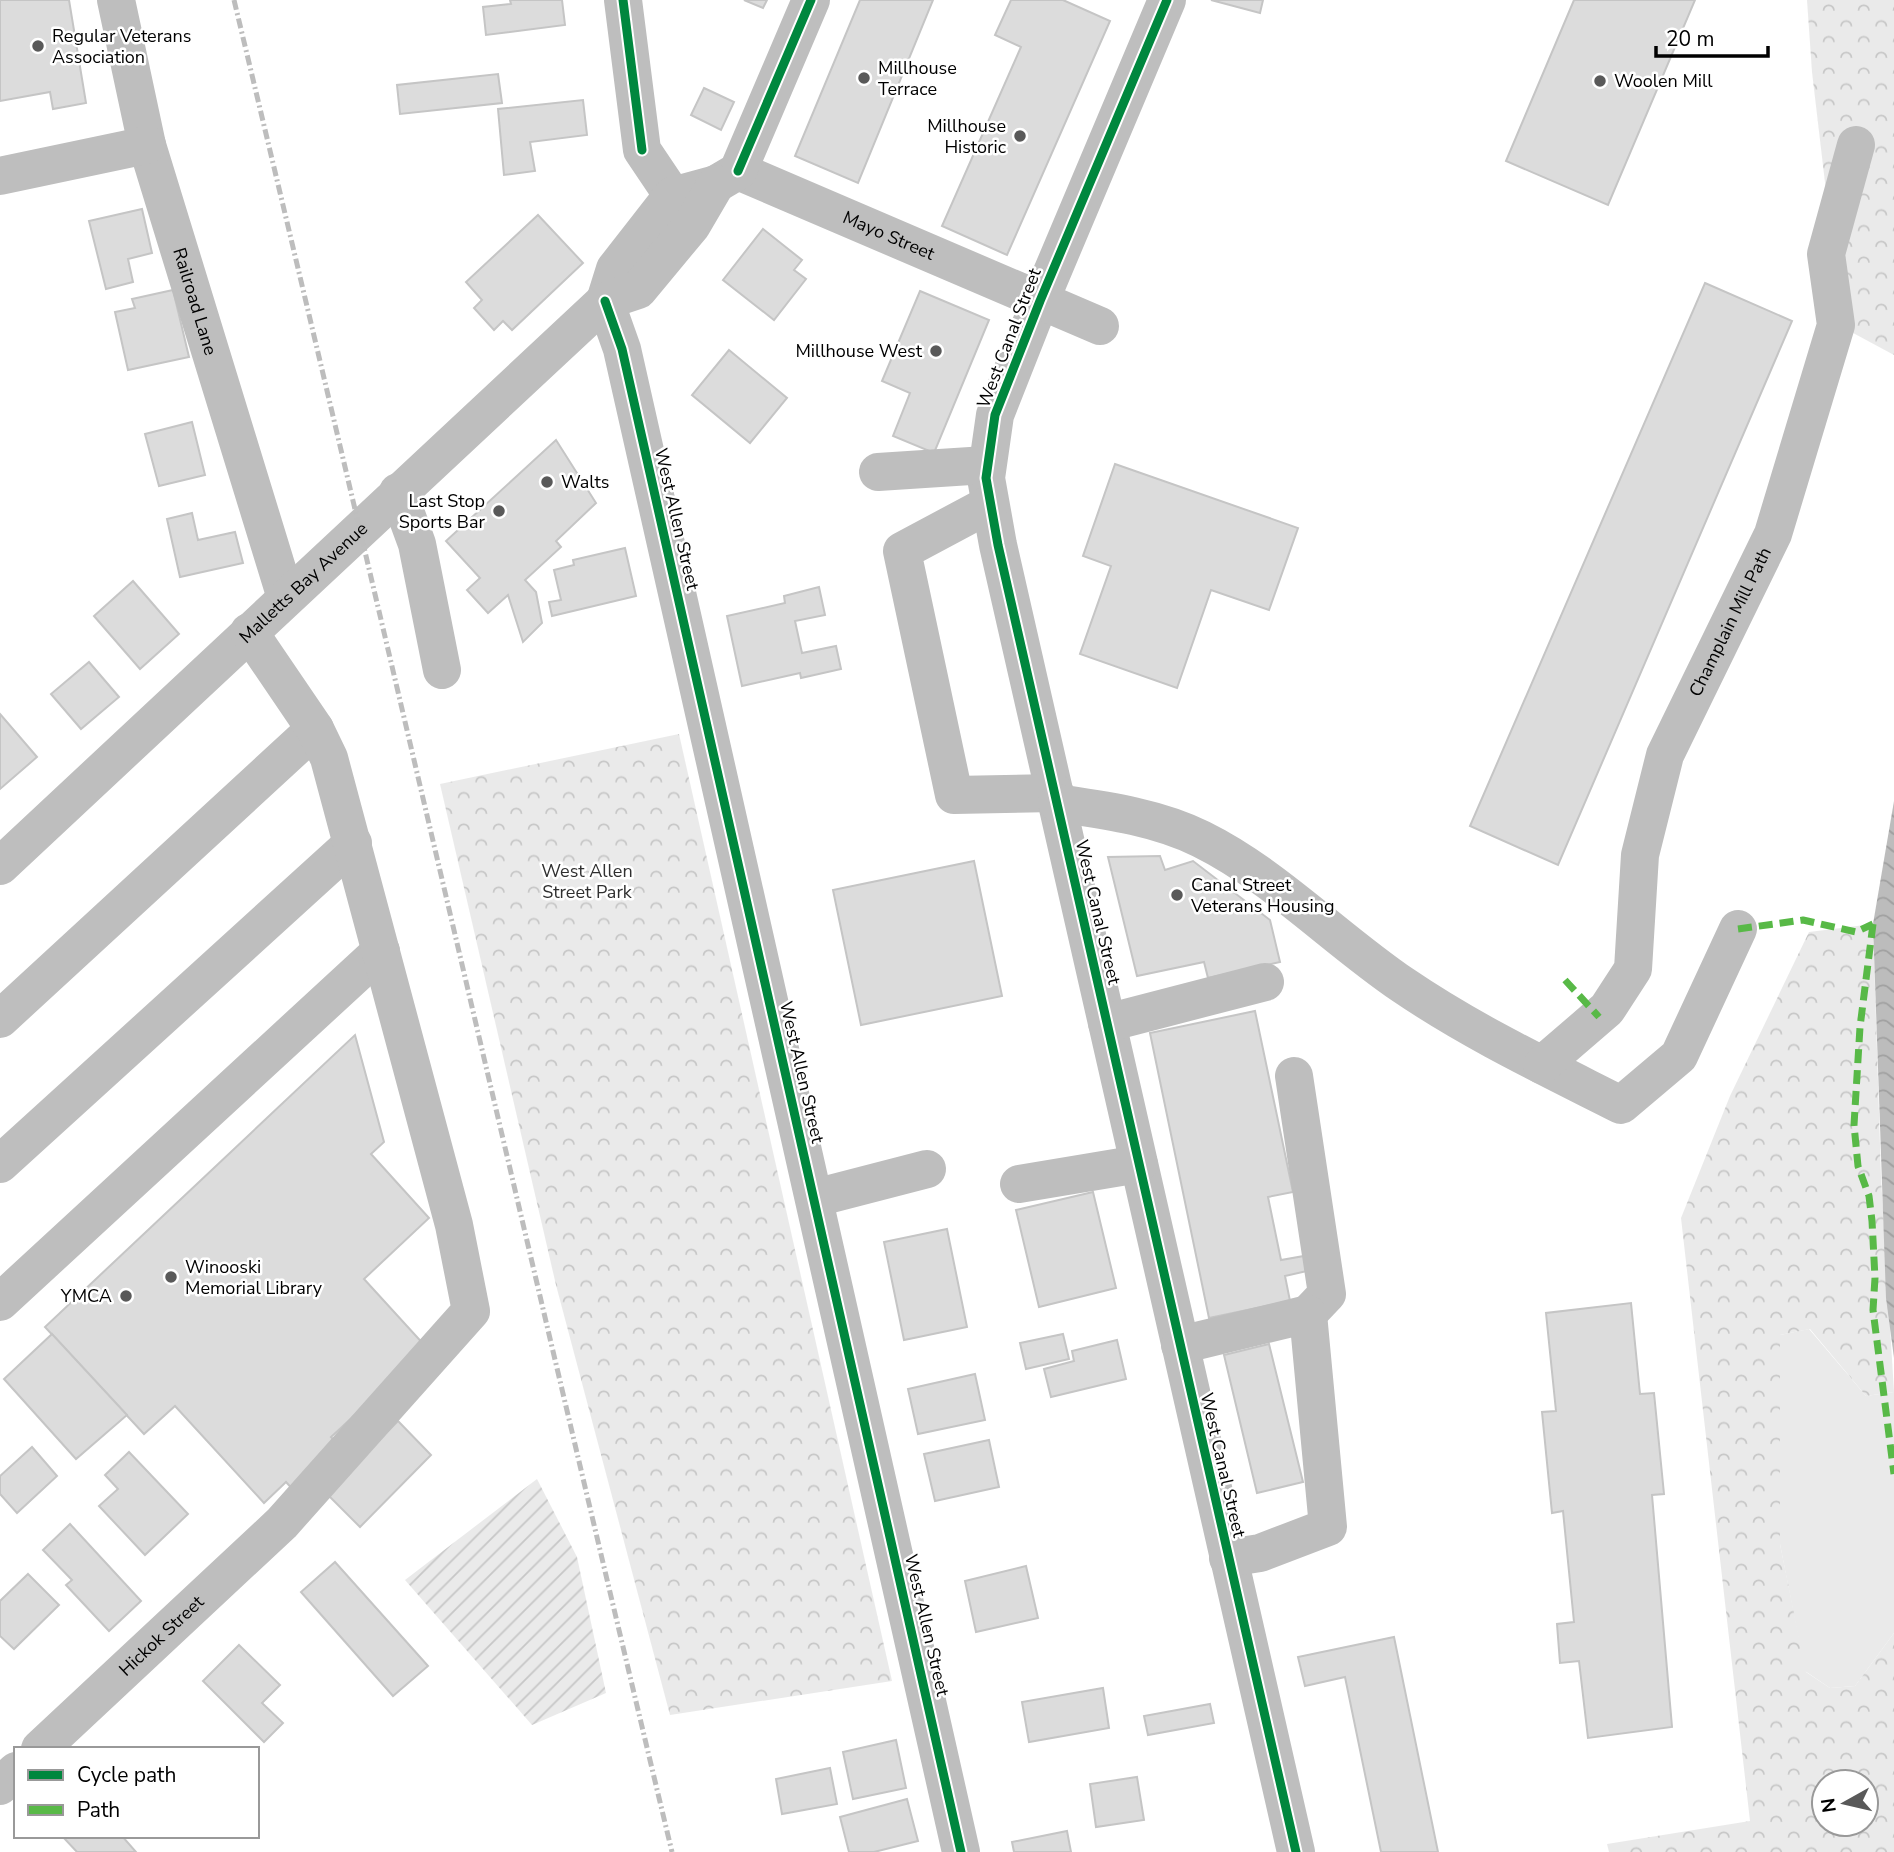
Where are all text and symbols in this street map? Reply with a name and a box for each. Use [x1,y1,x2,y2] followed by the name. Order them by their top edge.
[1656,14,1768,58] scale bar
[52,24,191,69] place label: Regular Veterans Association
[1666,25,1715,53] text: 20 m
[30,38,46,54] marker: Regular Veterans Association
[878,56,957,101] place label: Millhouse Terrace
[1614,69,1713,93] place label: Woolen Mill
[856,70,872,86] marker: Millhouse Terrace
[1592,73,1608,89] marker: Woolen Mill
[927,114,1006,159] place label: Millhouse Historic
[1012,128,1028,144] marker: Millhouse Historic
[839,205,939,266] street label: Mayo Street
[167,245,223,358] street label: Railroad Lane
[971,264,1047,411] street label: West Canal Street
[795,339,923,363] place label: Millhouse West
[928,343,944,359] marker: Millhouse West
[649,446,705,593] street label: West Allen Street
[561,470,609,494] place label: Walts
[539,474,555,490] marker: Walts
[399,489,486,534] place label: Last Stop Sports Bar
[491,503,507,519] marker: Last Stop Sports Bar
[234,517,373,649] street label: Malletts Bay Avenue
[1683,543,1777,701] street label: Champlain Mill Path
[1070,837,1126,987] street label: West Canal Street
[541,859,633,904] park label: West Allen Street Park
[1190,873,1335,918] place label: Canal Street Veterans Housing
[1169,887,1185,903] marker: Canal Street Veterans Housing
[774,999,830,1146] street label: West Allen Street
[185,1255,323,1300] place label: Winooski Memorial Library
[163,1269,179,1285] marker: Winooski Memorial Library
[60,1284,112,1308] place label: YMCA
[118,1288,134,1304] marker: YMCA
[1195,1390,1251,1540] street label: West Canal Street
[899,1552,955,1699] street label: West Allen Street
[114,1590,209,1681] street label: Hickok Street
[14,1747,259,1838] legend
[77,1761,176,1789] text: Cycle path
[1810,1768,1880,1838] north arrow
[77,1796,120,1824] text: Path
[1815,1796,1843,1814] text: N

